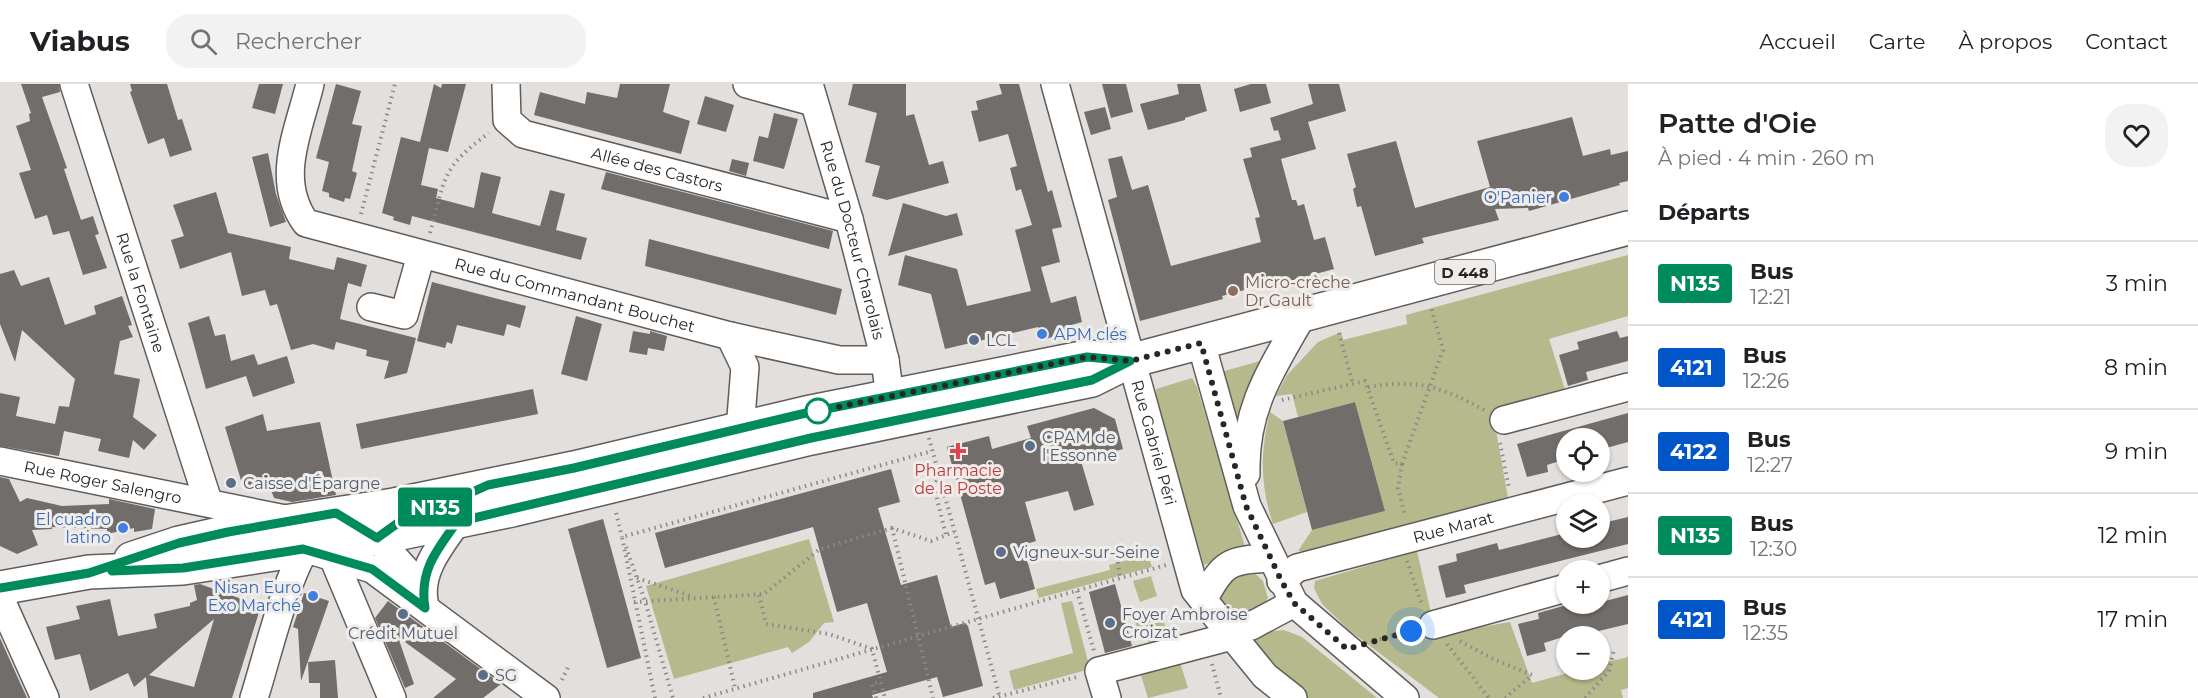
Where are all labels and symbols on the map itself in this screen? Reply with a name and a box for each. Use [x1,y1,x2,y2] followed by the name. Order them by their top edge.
[817,138,889,342] street label: Rue du Docteur Charolais
[589,143,725,195] street label: Allée des Castors
[1484,188,1552,207] place label: O'Panier
[1557,190,1571,204] marker: O'Panier
[113,230,169,355] street label: Rue la Fontaine
[453,254,698,336] street label: Rue du Commandant Bouchet
[1435,260,1495,284] road number: D 448
[1245,273,1351,310] place label: Micro-crèche Dr Gault
[1226,284,1240,298] marker: Micro-crèche Dr Gault
[1054,325,1127,344] place label: APM clés
[1035,327,1049,341] marker: APM clés
[986,331,1017,350] place label: LCL
[967,333,981,347] marker: LCL
[1128,378,1181,507] street label: Rue Gabriel Péri
[805,398,831,424] unlabelled marker
[1042,428,1117,465] place label: CPAM de l'Essonne
[1023,439,1037,453] marker: CPAM de l'Essonne
[951,444,965,458] marker: Pharmacie de la Poste
[22,457,183,507] street label: Rue Roger Salengro
[914,461,1002,498] place label: Pharmacie de la Poste
[243,474,380,493] place label: Caisse d'Épargne
[224,476,238,490] marker: Caisse d'Épargne
[393,488,477,526] line badge: N135
[1411,507,1496,547] street label: Rue Marat
[36,510,111,547] place label: El cuadro latino
[116,521,130,535] marker: El cuadro latino
[1013,543,1160,562] place label: Vigneux-sur-Seine
[994,545,1008,559] marker: Vigneux-sur-Seine
[208,578,301,615] place label: Nisan Euro Exo Marché
[306,589,320,603] marker: Nisan Euro Exo Marché
[1122,605,1248,642] place label: Foyer Ambroise Croizat
[396,607,410,621] marker: Crédit Mutuel
[1103,616,1117,630] marker: Foyer Ambroise Croizat
[1396,616,1426,646] your location
[348,624,458,643] place label: Crédit Mutuel
[495,666,517,685] place label: SG
[476,668,490,682] marker: SG

